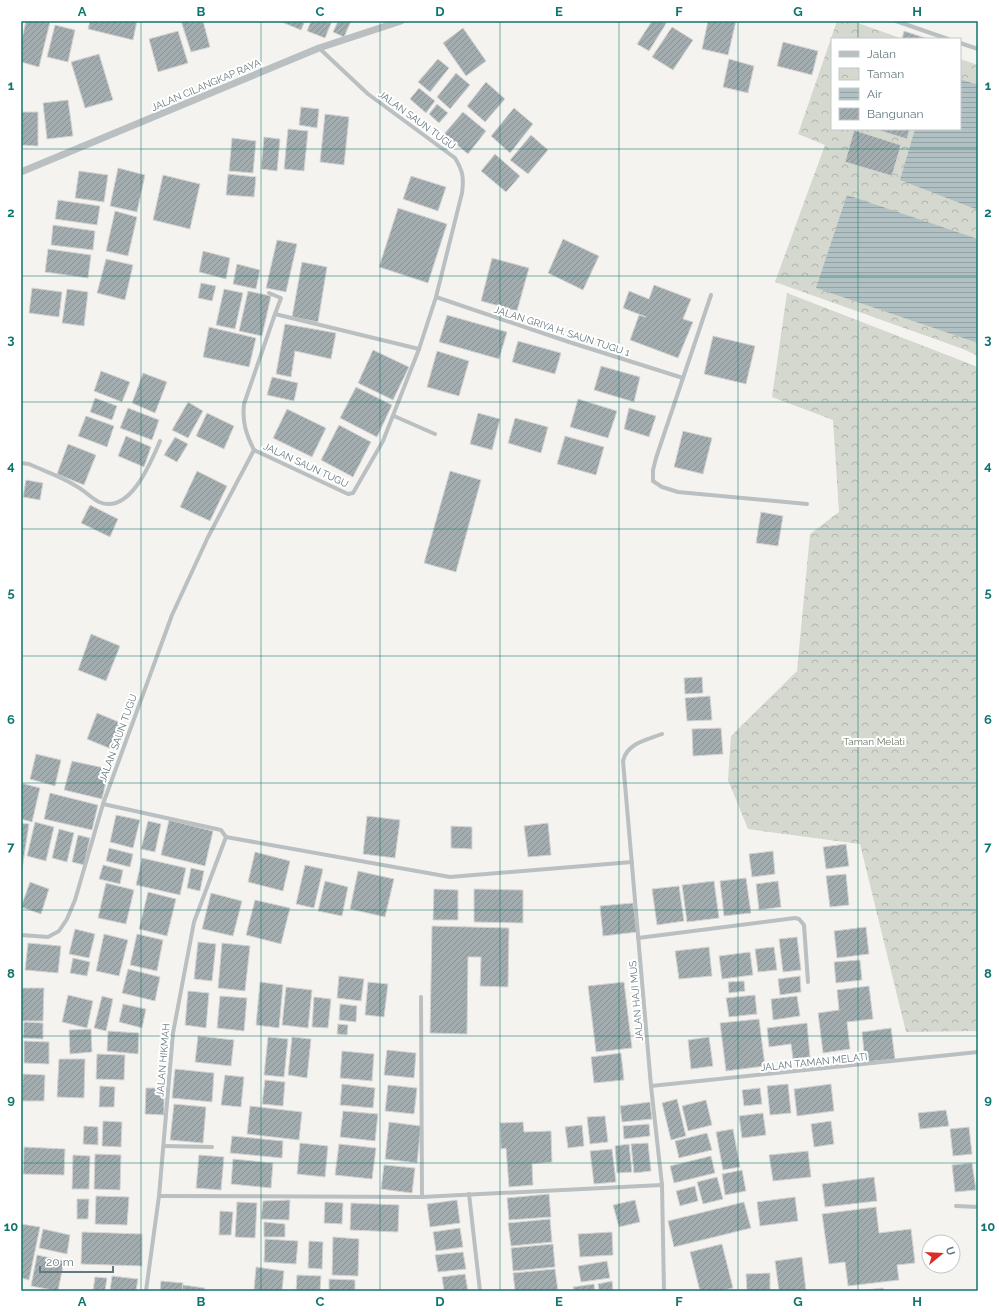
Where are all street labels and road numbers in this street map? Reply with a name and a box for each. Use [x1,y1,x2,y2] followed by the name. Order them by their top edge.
[150,57,263,113] street label: JALAN CILANGKAP RAYA
[376,88,458,152] street label: JALAN SAUN TUGU
[493,304,632,358] street label: JALAN GRIYA H. SAUN TUGU 1
[262,440,350,490] street label: JALAN SAUN TUGU
[97,693,139,783] street label: JALAN SAUN TUGU
[627,960,645,1042] street label: JALAN HAJI MUS
[154,1023,172,1097] street label: JALAN HIKMAH
[760,1051,868,1073] street label: JALAN TAMAN MELATI

